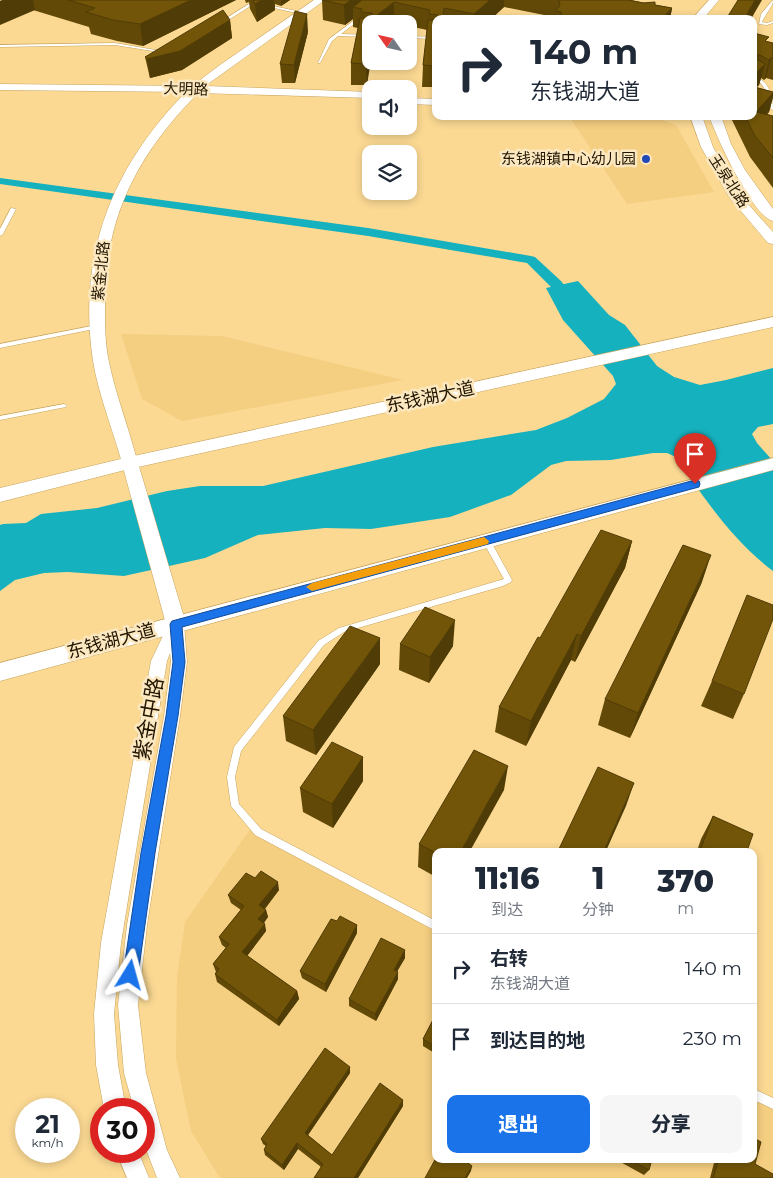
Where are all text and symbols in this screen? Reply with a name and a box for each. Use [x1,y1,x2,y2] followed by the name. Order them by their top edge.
[362,15,418,70] north arrow
[362,15,417,200] map controls
[530,30,638,73] text: 140 m
[447,35,512,100] icon: right
[163,78,209,99] street label: 大明路
[530,78,640,105] text: 东钱湖大道
[362,80,417,135] button: sound
[362,145,417,200] button: layers
[501,149,636,168] place label: 东钱湖镇中心幼儿园
[705,150,754,211] street label: 玉泉北路
[640,153,652,165] marker: 东钱湖镇中心幼儿园
[88,240,113,302] street label: 紫金北路
[384,377,476,417] street label: 东钱湖大道
[674,433,716,484] pin
[681,440,709,468] icon: arrive
[65,619,157,663] street label: 东钱湖大道
[129,675,168,762] street label: 紫金中路
[475,860,539,897] text: 11:16
[592,860,604,897] text: 1
[657,863,714,900] text: 370
[677,899,694,918] text: m
[491,900,523,919] text: 到达
[582,900,614,919] text: 分钟
[490,947,528,970] text: 右转
[103,948,155,1000] position arrow
[447,955,475,983] icon: right
[685,957,742,980] text: 140 m
[490,974,570,993] text: 东钱湖大道
[447,1025,475,1053] icon: arrive
[683,1027,742,1050] text: 230 m
[490,1029,585,1052] text: 到达目的地
[447,1095,590,1153] button: 退出
[600,1095,742,1153] button: 分享
[90,1098,155,1163] speed limit sign: 30
[35,1109,60,1139] text: 21
[31,1135,64,1150] text: km/h

